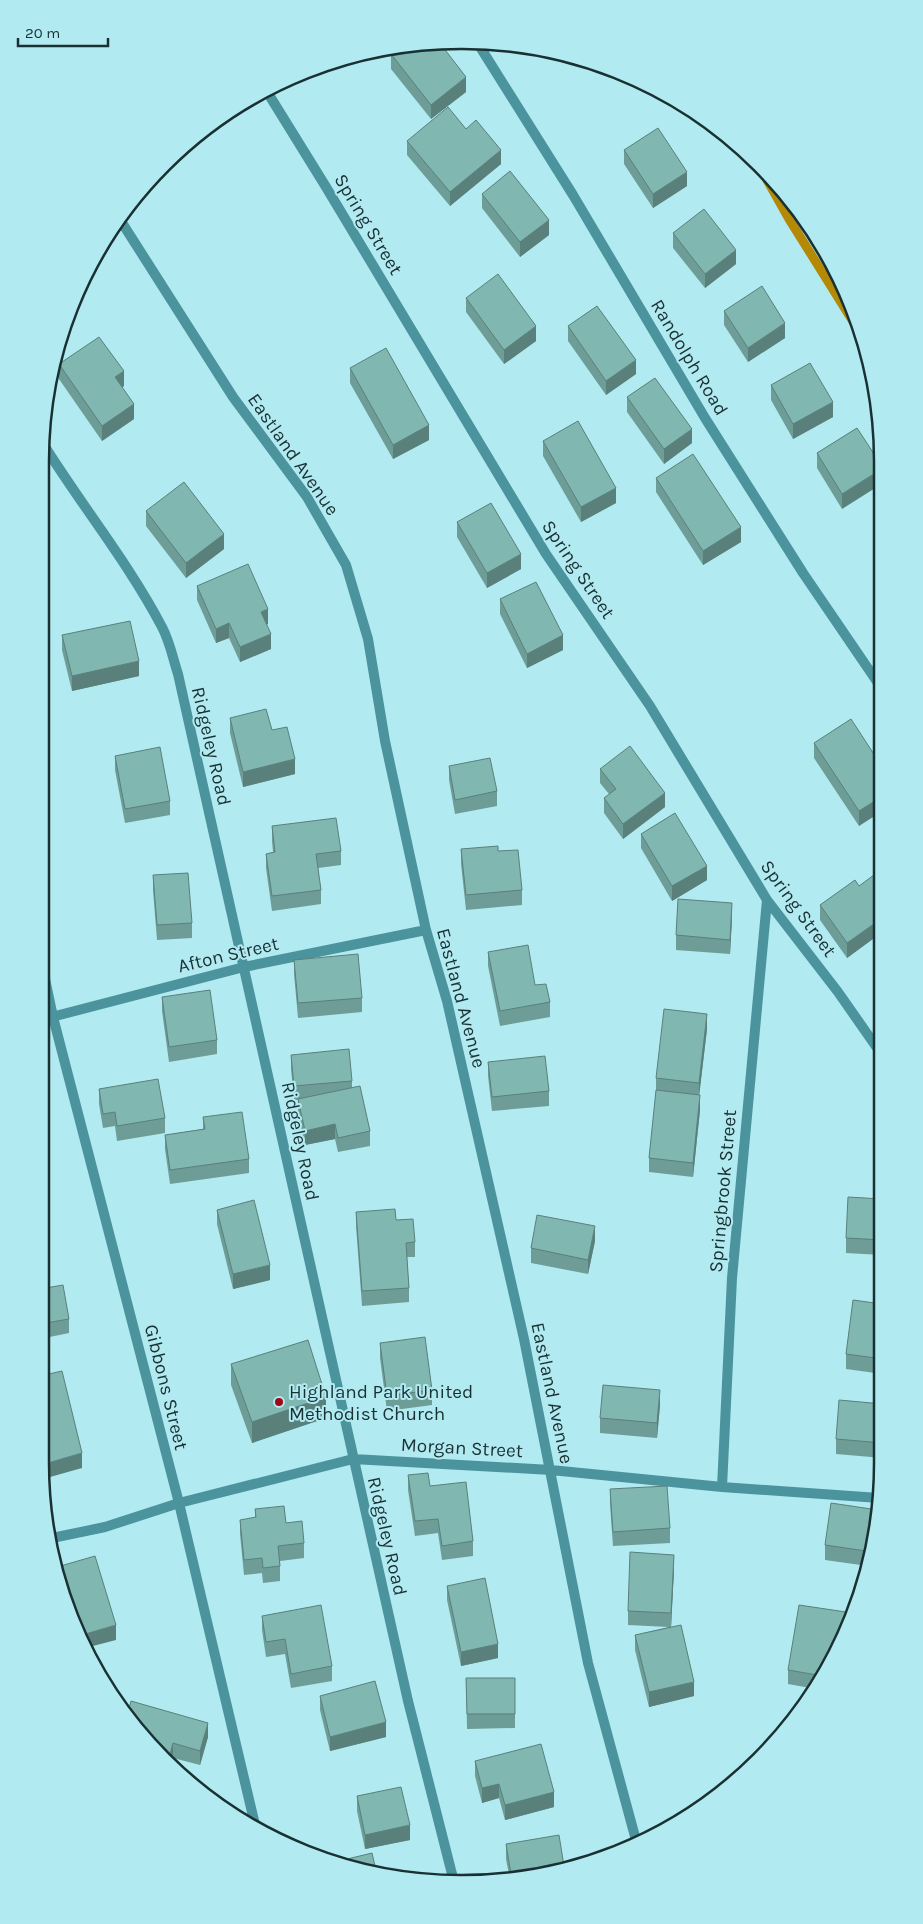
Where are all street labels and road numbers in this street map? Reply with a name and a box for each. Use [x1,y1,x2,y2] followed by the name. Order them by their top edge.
[329,170,407,279] street label: Spring Street
[646,296,732,419] street label: Randolph Road
[243,389,343,520] street label: Eastland Avenue
[537,516,619,623] street label: Spring Street
[187,685,235,808] street label: Ridgeley Road
[756,856,841,961] street label: Spring Street
[432,926,490,1071] street label: Eastland Avenue
[176,933,281,977] street label: Afton Street
[277,1080,323,1203] street label: Ridgeley Road
[705,1109,741,1274] street label: Springbrook Street
[526,1321,578,1466] street label: Eastland Avenue
[140,1322,192,1452] street label: Gibbons Street
[400,1434,524,1462] street label: Morgan Street
[363,1475,411,1598] street label: Ridgeley Road

